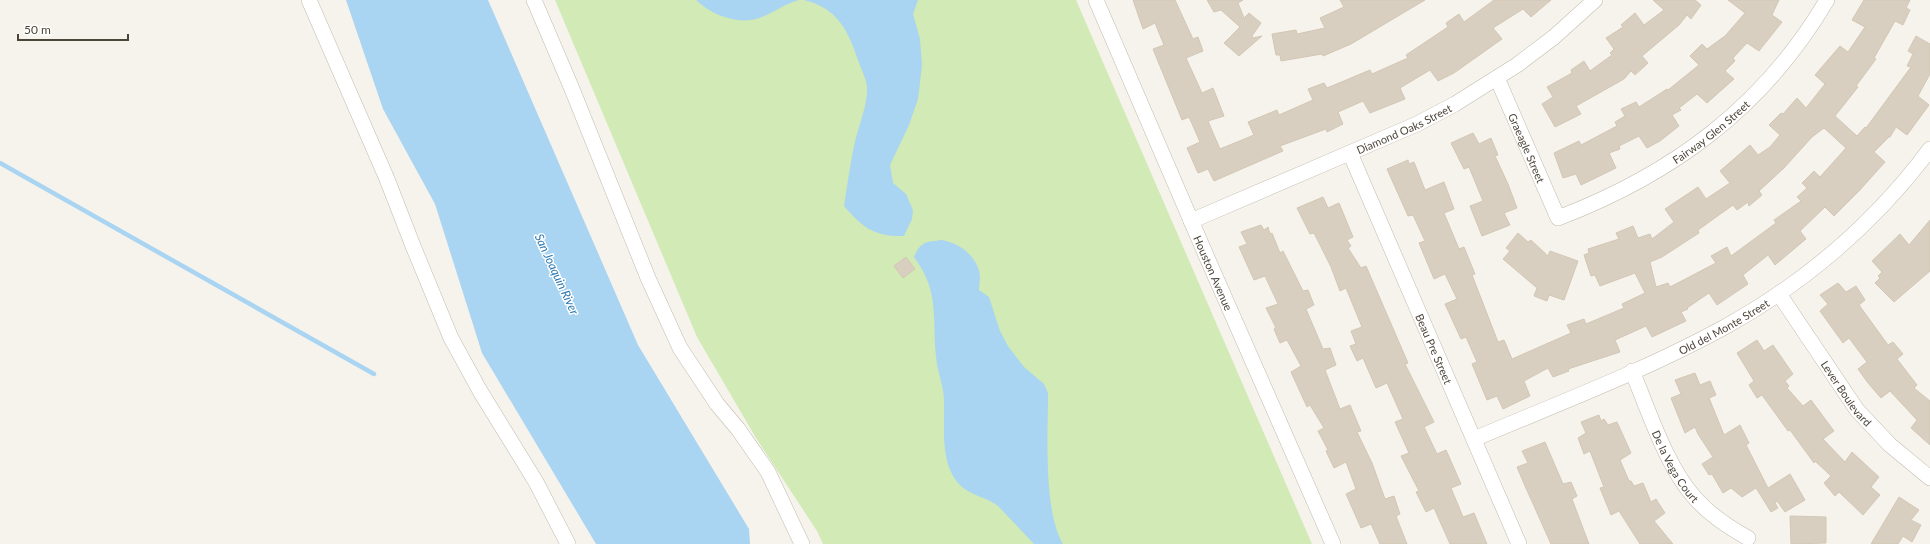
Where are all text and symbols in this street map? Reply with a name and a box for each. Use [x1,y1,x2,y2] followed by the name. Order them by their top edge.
[18,16,128,42] scale bar
[24,22,51,37] text: 50 m
[1670,97,1752,166] street label: Fairway Glen Street
[1354,101,1453,156] street label: Diamond Oaks Street
[1506,111,1548,185] street label: Graeagle Street
[532,231,583,318] water label: San Joaquin River
[1192,233,1236,312] street label: Houston Avenue
[1676,296,1771,357] street label: Old del Monte Street
[1414,311,1455,386] street label: Beau Pre Street
[1819,358,1875,428] street label: Lever Boulevard
[1650,428,1702,505] street label: De la Vega Court

